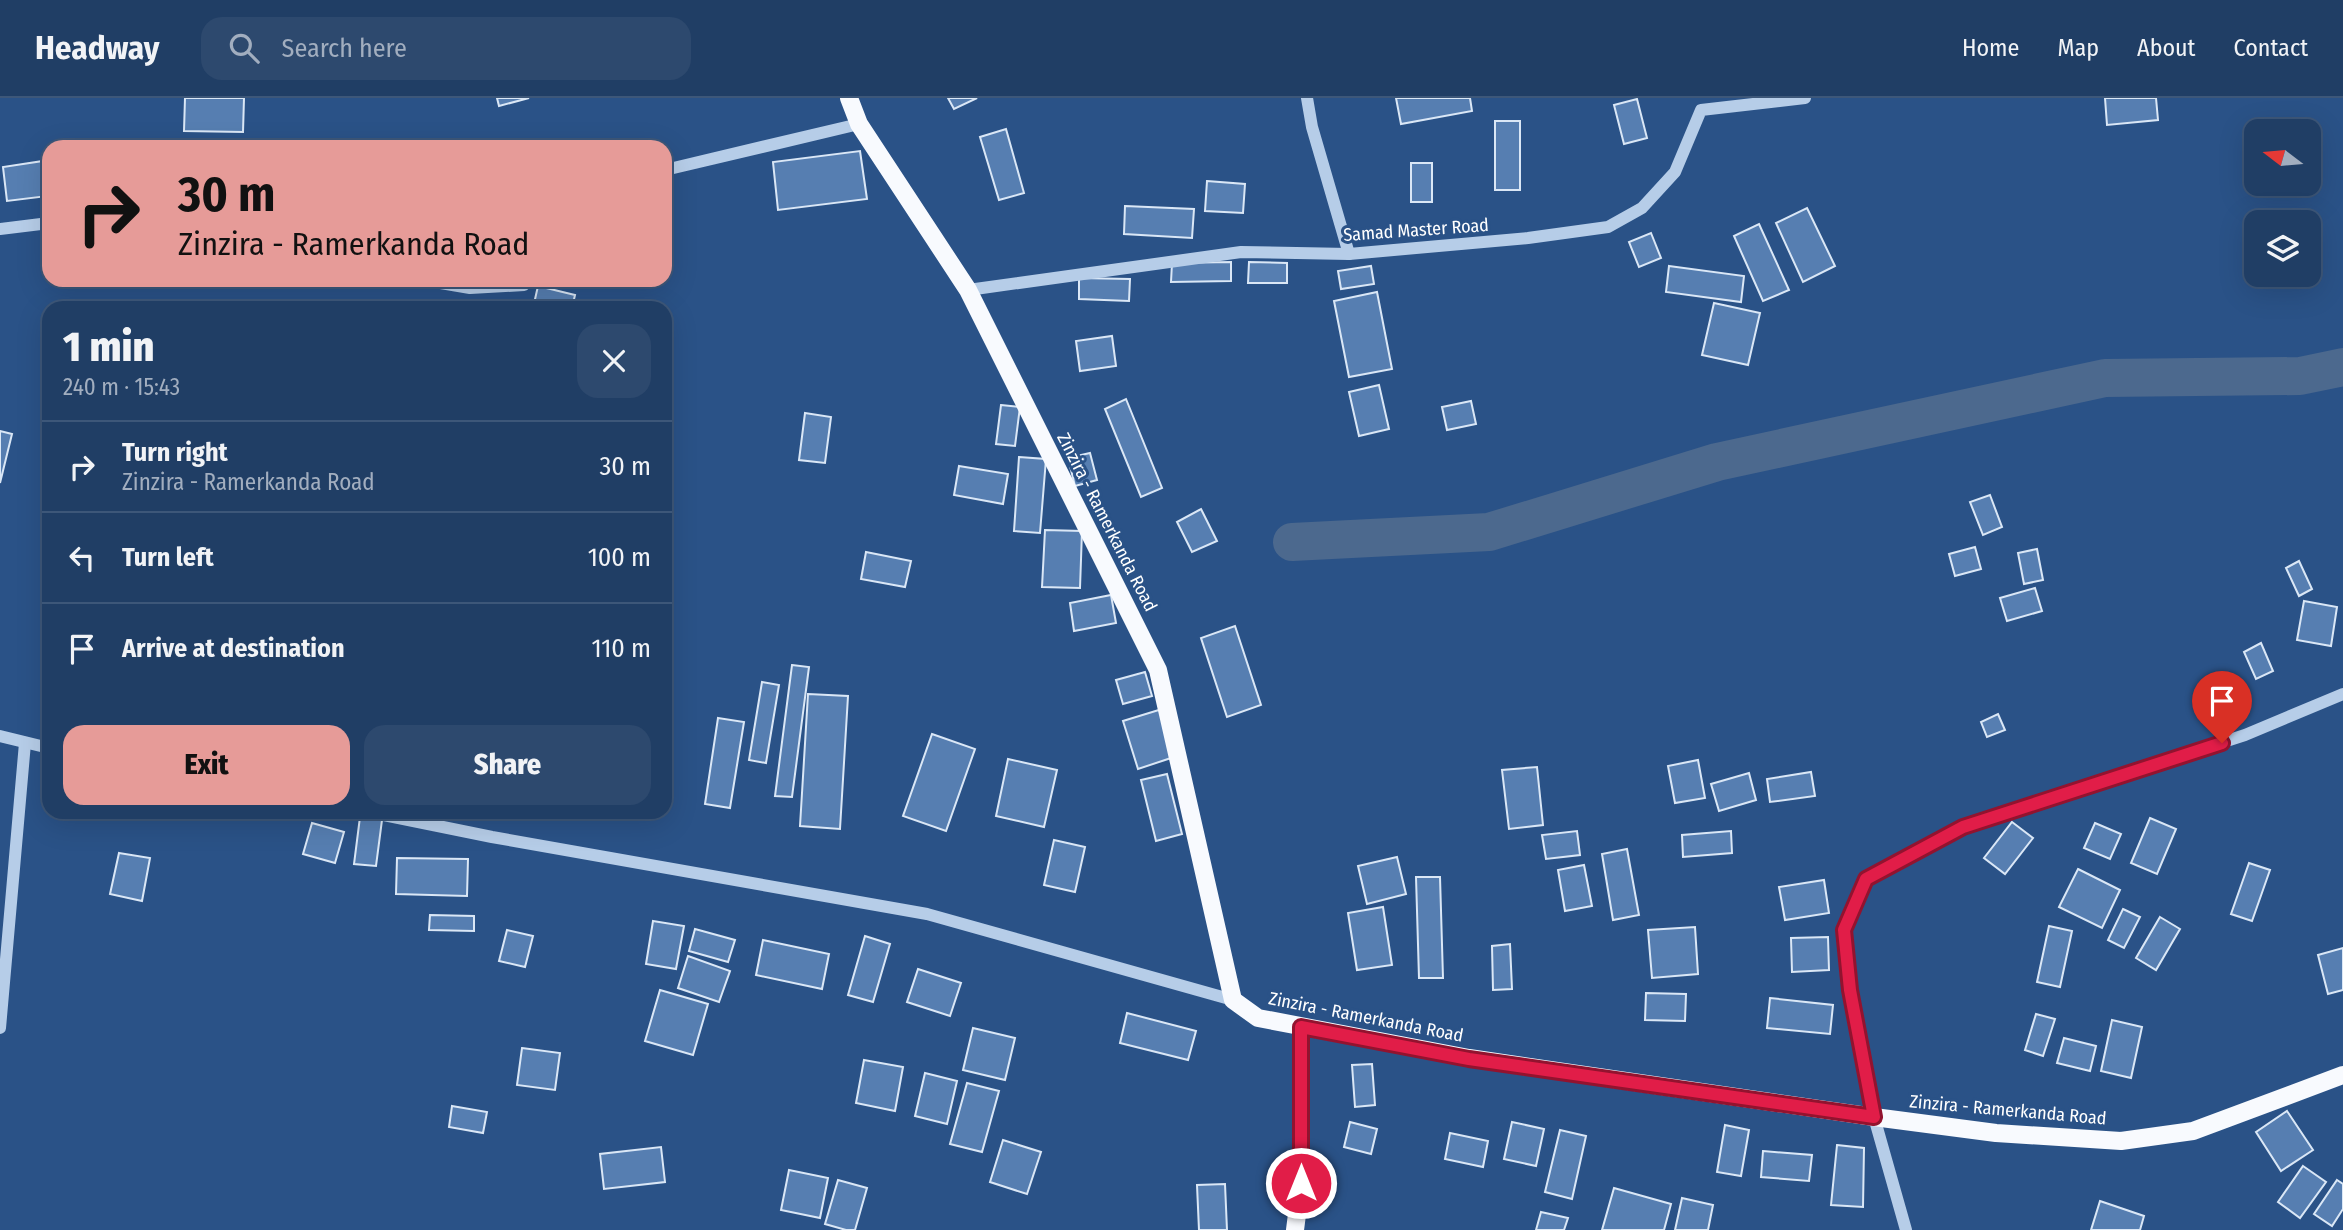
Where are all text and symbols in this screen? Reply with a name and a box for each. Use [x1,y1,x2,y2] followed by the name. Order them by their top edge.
[201,17,691,80] search box
[35,28,159,68] text: Headway
[225,29,263,67] icon: search
[281,33,407,64] text: Search here
[1962,34,2019,62] text: Home
[2057,34,2099,62] text: Map
[2137,34,2195,62] text: About
[2233,34,2308,62] text: Contact
[2244,119,2320,196] north arrow
[2244,119,2321,287] map controls
[178,165,276,224] text: 30 m
[63,168,154,259] icon: right
[2244,210,2321,287] button: layers
[1343,214,1489,246] street label: Samad Master Road
[178,225,530,263] text: Zinzira - Ramerkanda Road
[63,322,154,372] text: 1 min
[577,324,651,398] button: close
[63,373,180,401] text: 240 m · 15:43
[1052,429,1162,615] street label: Zinzira - Ramerkanda Road
[122,437,228,468] text: Turn right
[63,448,101,486] icon: right
[600,451,651,482] text: 30 m
[122,468,375,496] text: Zinzira - Ramerkanda Road
[63,539,101,577] icon: left
[122,542,214,573] text: Turn left
[588,542,651,573] text: 100 m
[63,630,101,668] icon: arrive
[122,633,345,664] text: Arrive at destination
[591,633,651,664] text: 110 m
[2192,671,2252,743] pin
[2203,682,2241,720] icon: arrive
[63,725,350,805] button: Exit
[364,725,651,805] button: Share
[1267,987,1465,1047] street label: Zinzira - Ramerkanda Road
[1909,1090,2107,1130] street label: Zinzira - Ramerkanda Road
[1264,1146,1338,1220] position arrow

